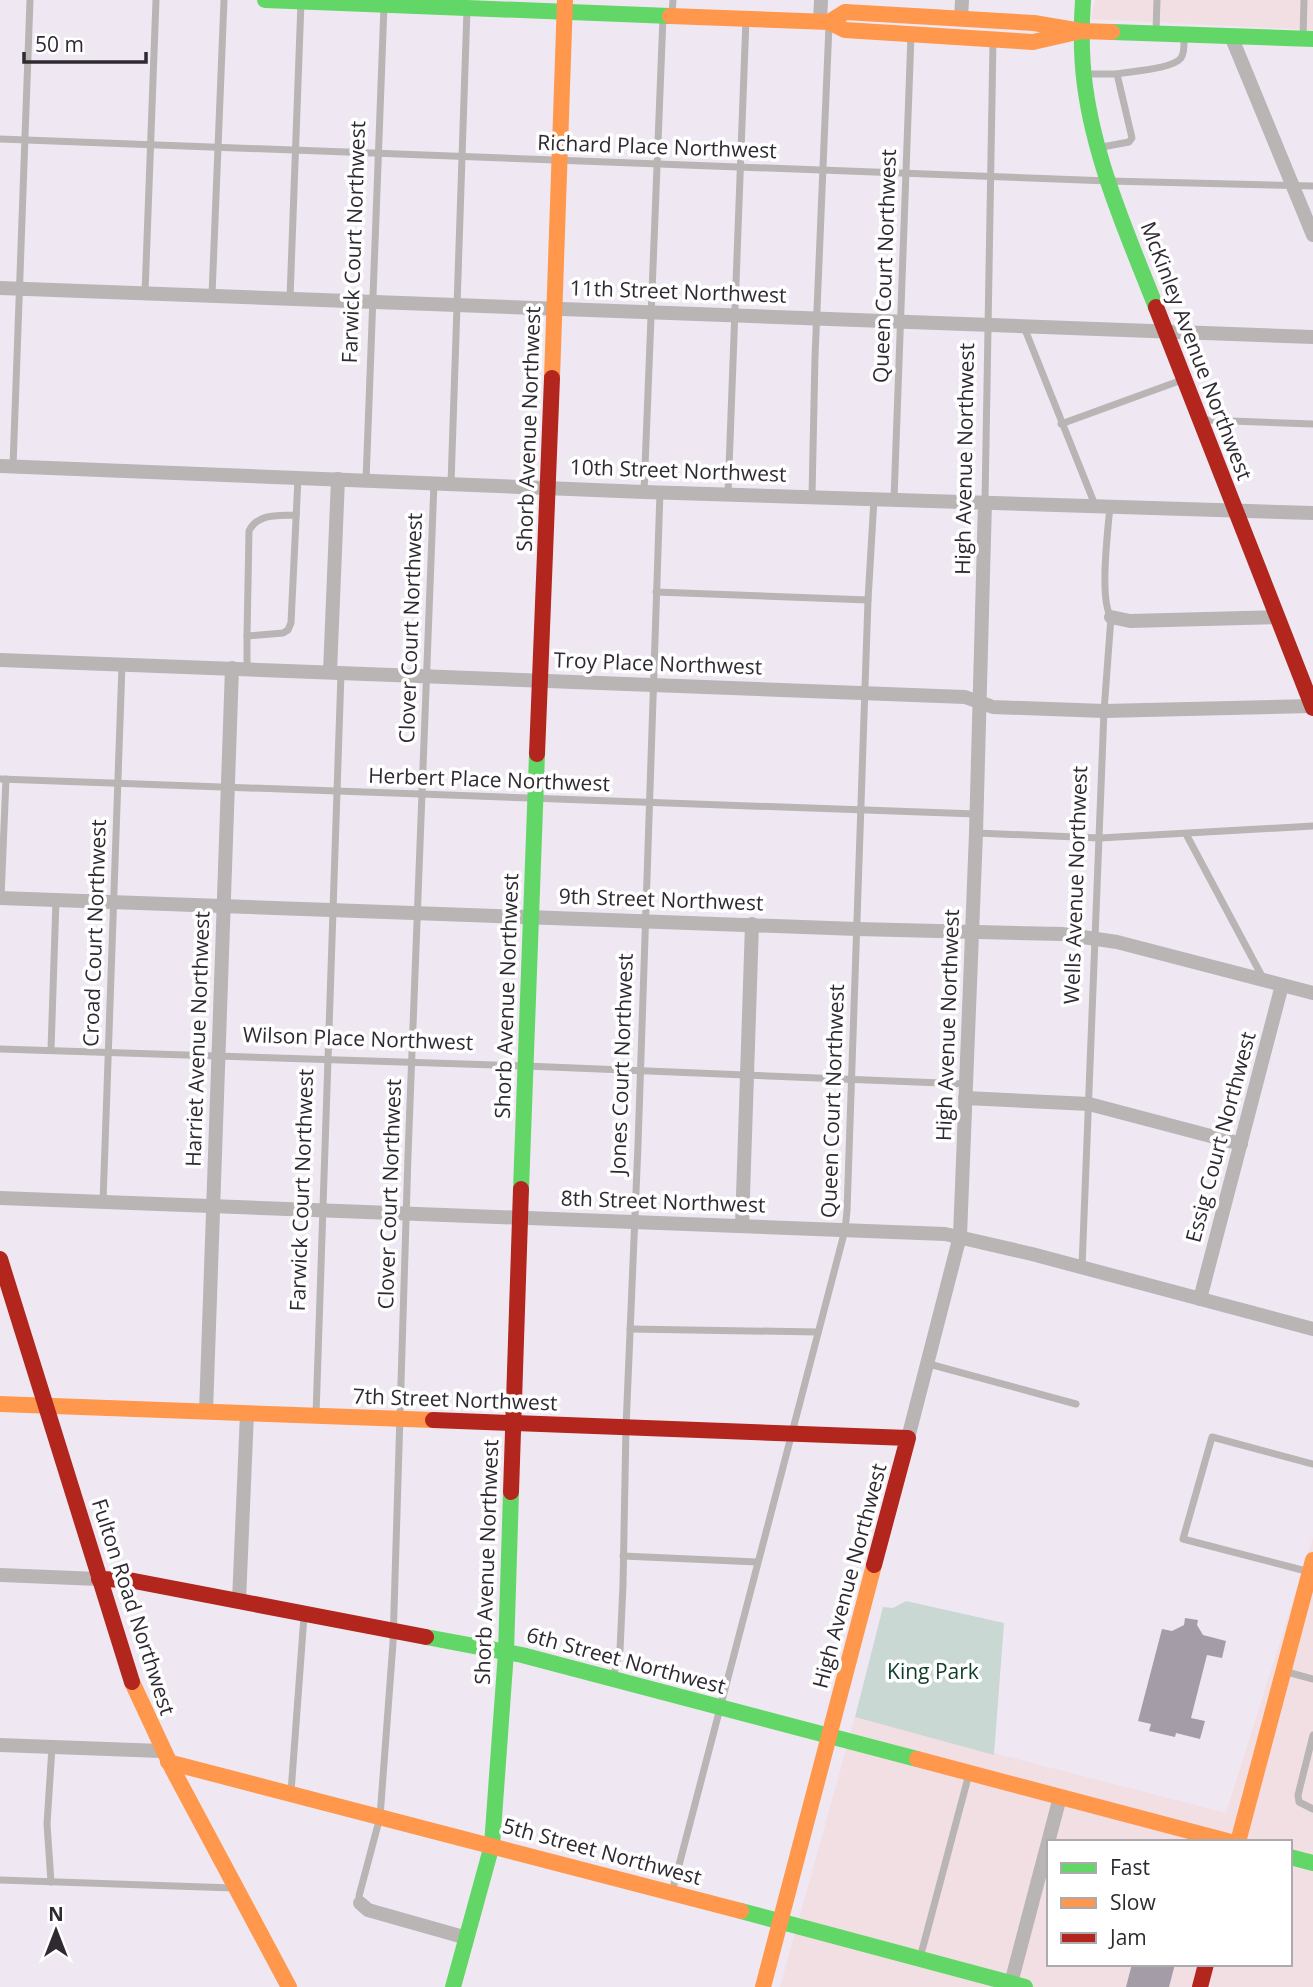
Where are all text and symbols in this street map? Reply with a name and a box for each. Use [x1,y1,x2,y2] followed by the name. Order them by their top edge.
[24,21,147,65] scale bar
[35,30,84,58] text: 50 m
[335,120,371,364] street label: Farwick Court Northwest
[537,128,777,164] street label: Richard Place Northwest
[866,148,902,384] street label: Queen Court Northwest
[1135,217,1259,484] street label: McKinley Avenue Northwest
[569,273,787,309] street label: 11th Street Northwest
[510,306,546,552] street label: Shorb Avenue Northwest
[948,343,980,575] street label: High Avenue Northwest
[569,452,787,488] street label: 10th Street Northwest
[392,512,428,744] street label: Clover Court Northwest
[553,645,763,681] street label: Troy Place Northwest
[368,761,610,797] street label: Herbert Place Northwest
[1057,765,1093,1005] street label: Wells Avenue Northwest
[76,819,112,1047] street label: Croad Court Northwest
[488,873,524,1119] street label: Shorb Avenue Northwest
[558,881,764,917] street label: 9th Street Northwest
[929,909,965,1141] street label: High Avenue Northwest
[179,911,215,1167] street label: Harriet Avenue Northwest
[603,953,639,1177] street label: Jones Court Northwest
[814,983,850,1219] street label: Queen Court Northwest
[242,1020,474,1056] street label: Wilson Place Northwest
[1178,1028,1262,1245] street label: Essig Court Northwest
[283,1068,319,1312] street label: Farwick Court Northwest
[371,1078,407,1310] street label: Clover Court Northwest
[560,1183,766,1219] street label: 8th Street Northwest
[352,1381,558,1417] street label: 7th Street Northwest
[468,1439,504,1685] street label: Shorb Avenue Northwest
[805,1460,893,1691] street label: High Avenue Northwest
[86,1495,182,1718] street label: Fulton Road Northwest
[524,1620,729,1700] street label: 6th Street Northwest
[887,1657,979,1685] park label: King Park
[500,1811,705,1891] street label: 5th Street Northwest
[1047,1840,1292,1966] legend
[1110,1853,1150,1881] text: Fast
[1110,1888,1156,1916] text: Slow
[21,1896,91,1966] north arrow
[48,1901,64,1927] text: N
[1108,1923,1147,1951] text: Jam

